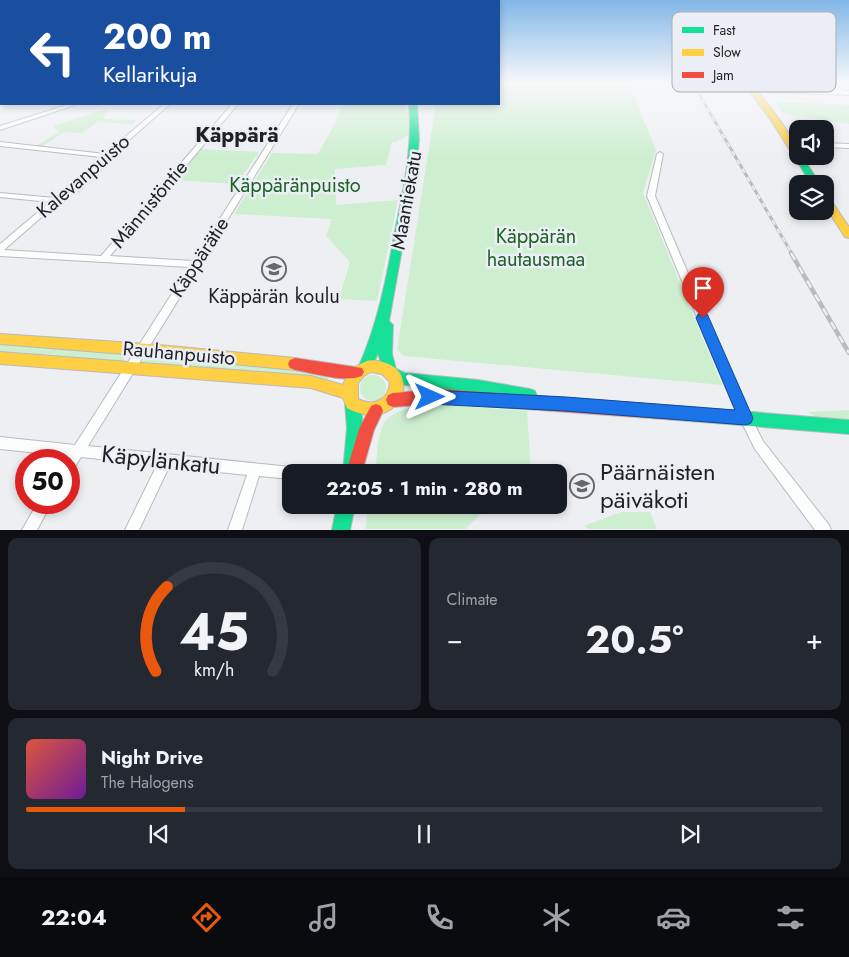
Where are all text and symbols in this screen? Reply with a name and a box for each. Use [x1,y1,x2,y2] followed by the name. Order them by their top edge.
[103,12,212,62] text: 200 m
[672,12,836,92] legend
[20,20,85,85] icon: left
[713,20,736,40] text: Fast
[713,42,741,62] text: Slow
[103,58,197,90] text: Kellarikuja
[711,65,734,85] text: Jam
[195,120,279,150] district label: Käppärä
[789,120,834,220] map controls
[789,120,834,165] button: sound
[30,128,136,225] street label: Kalevanpuisto
[384,148,429,252] street label: Maantiekatu
[104,154,195,255] street label: Männistöntie
[229,171,361,200] park label: Käppäränpuisto
[789,175,834,220] button: layers
[163,211,236,303] street label: Käppärätie
[487,222,585,274] park label: Käppärän hautausmaa
[261,256,287,282] school or university icon: Käppärän koulu
[682,267,724,318] pin
[689,274,717,302] icon: arrive
[208,282,340,311] place label: Käppärän koulu
[121,334,236,373] street label: Rauhanpuisto
[403,370,455,422] position arrow
[100,436,222,483] street label: Käpylänkatu
[15,449,80,514] speed limit sign: 50
[600,454,716,517] place label: Päärnäisten päiväkoti
[569,473,595,499] school or university icon: Päärnäisten päiväkoti
[326,475,523,502] text: 22:05 · 1 min · 280 m
[447,588,498,611] text: Climate
[179,594,249,670] text: 45
[585,612,683,667] text: 20.5°
[447,619,463,660] text: −
[806,619,823,660] text: +
[194,657,234,683] text: km/h
[101,744,203,771] text: Night Drive
[101,771,194,794] text: The Halogens
[145,820,173,848] icon: previous
[410,820,438,848] icon: pause
[676,820,704,848] icon: next
[189,900,224,935] icon: directions
[306,900,341,935] icon: music
[422,900,457,935] icon: phone
[539,900,574,935] icon: climate
[656,900,691,935] icon: car
[773,900,808,935] icon: filters
[41,901,107,933] text: 22:04

